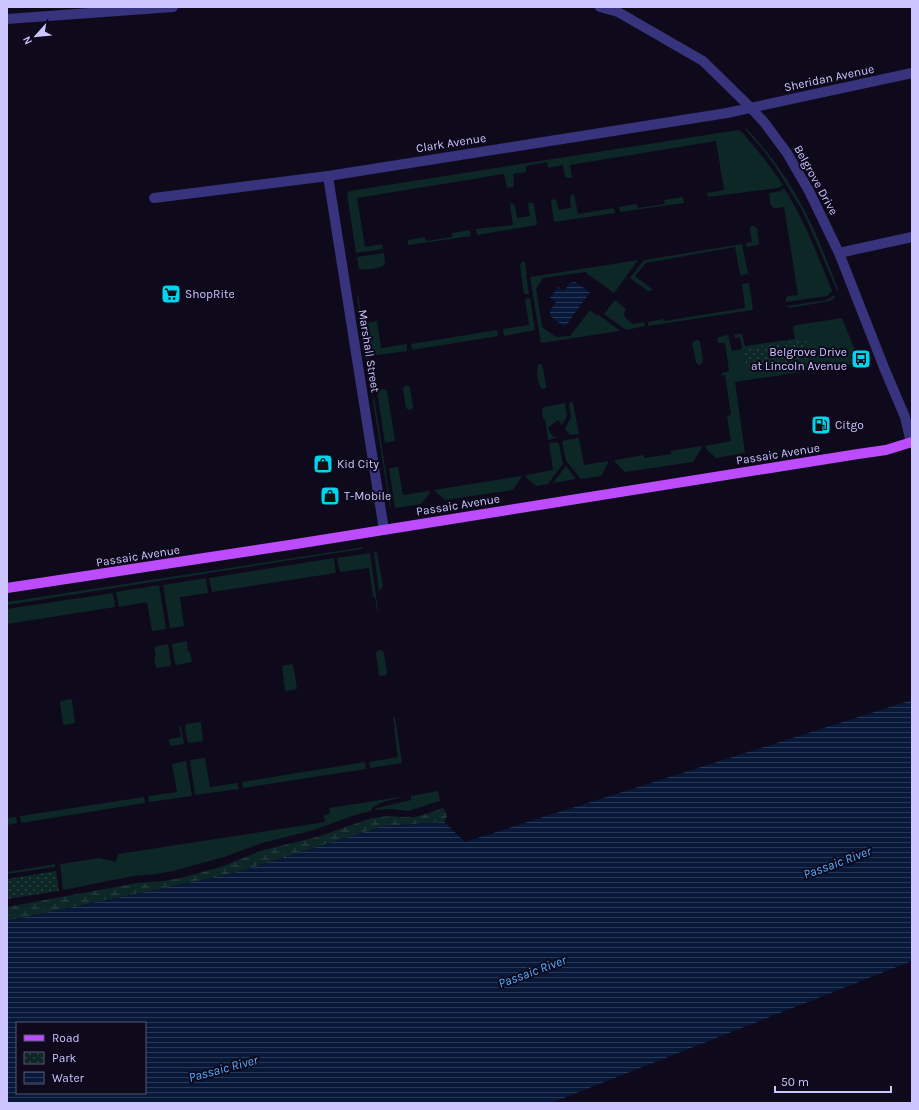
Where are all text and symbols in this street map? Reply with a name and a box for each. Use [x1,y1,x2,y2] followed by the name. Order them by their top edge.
[16,16,56,56] north arrow
[20,34,35,47] text: N
[783,62,875,94] street label: Sheridan Avenue
[415,131,487,155] street label: Clark Avenue
[791,143,841,217] street label: Belgrove Drive
[160,283,182,305] supermarket icon: ShopRite
[185,287,235,301] place label: ShopRite
[356,309,383,394] street label: Marshall Street
[751,345,847,373] place label: Belgrove Drive at Lincoln Avenue
[850,348,872,370] bus stop icon: Belgrove Drive at Lincoln Avenue
[810,414,832,436] fuel station icon: Citgo
[835,418,864,432] place label: Citgo
[735,440,821,468] street label: Passaic Avenue
[312,453,334,475] shop icon: Kid City
[337,457,379,471] place label: Kid City
[319,485,341,507] shop icon: T-Mobile
[344,489,391,503] place label: T-Mobile
[415,491,501,519] street label: Passaic Avenue
[95,542,181,570] street label: Passaic Avenue
[801,843,874,882] water label: Passaic River
[496,952,569,991] water label: Passaic River
[16,1022,146,1094] legend
[52,1031,80,1045] text: Road
[52,1051,77,1065] text: Park
[187,1052,260,1085] water label: Passaic River
[775,1068,891,1094] scale bar
[52,1071,85,1085] text: Water
[781,1075,809,1089] text: 50 m

